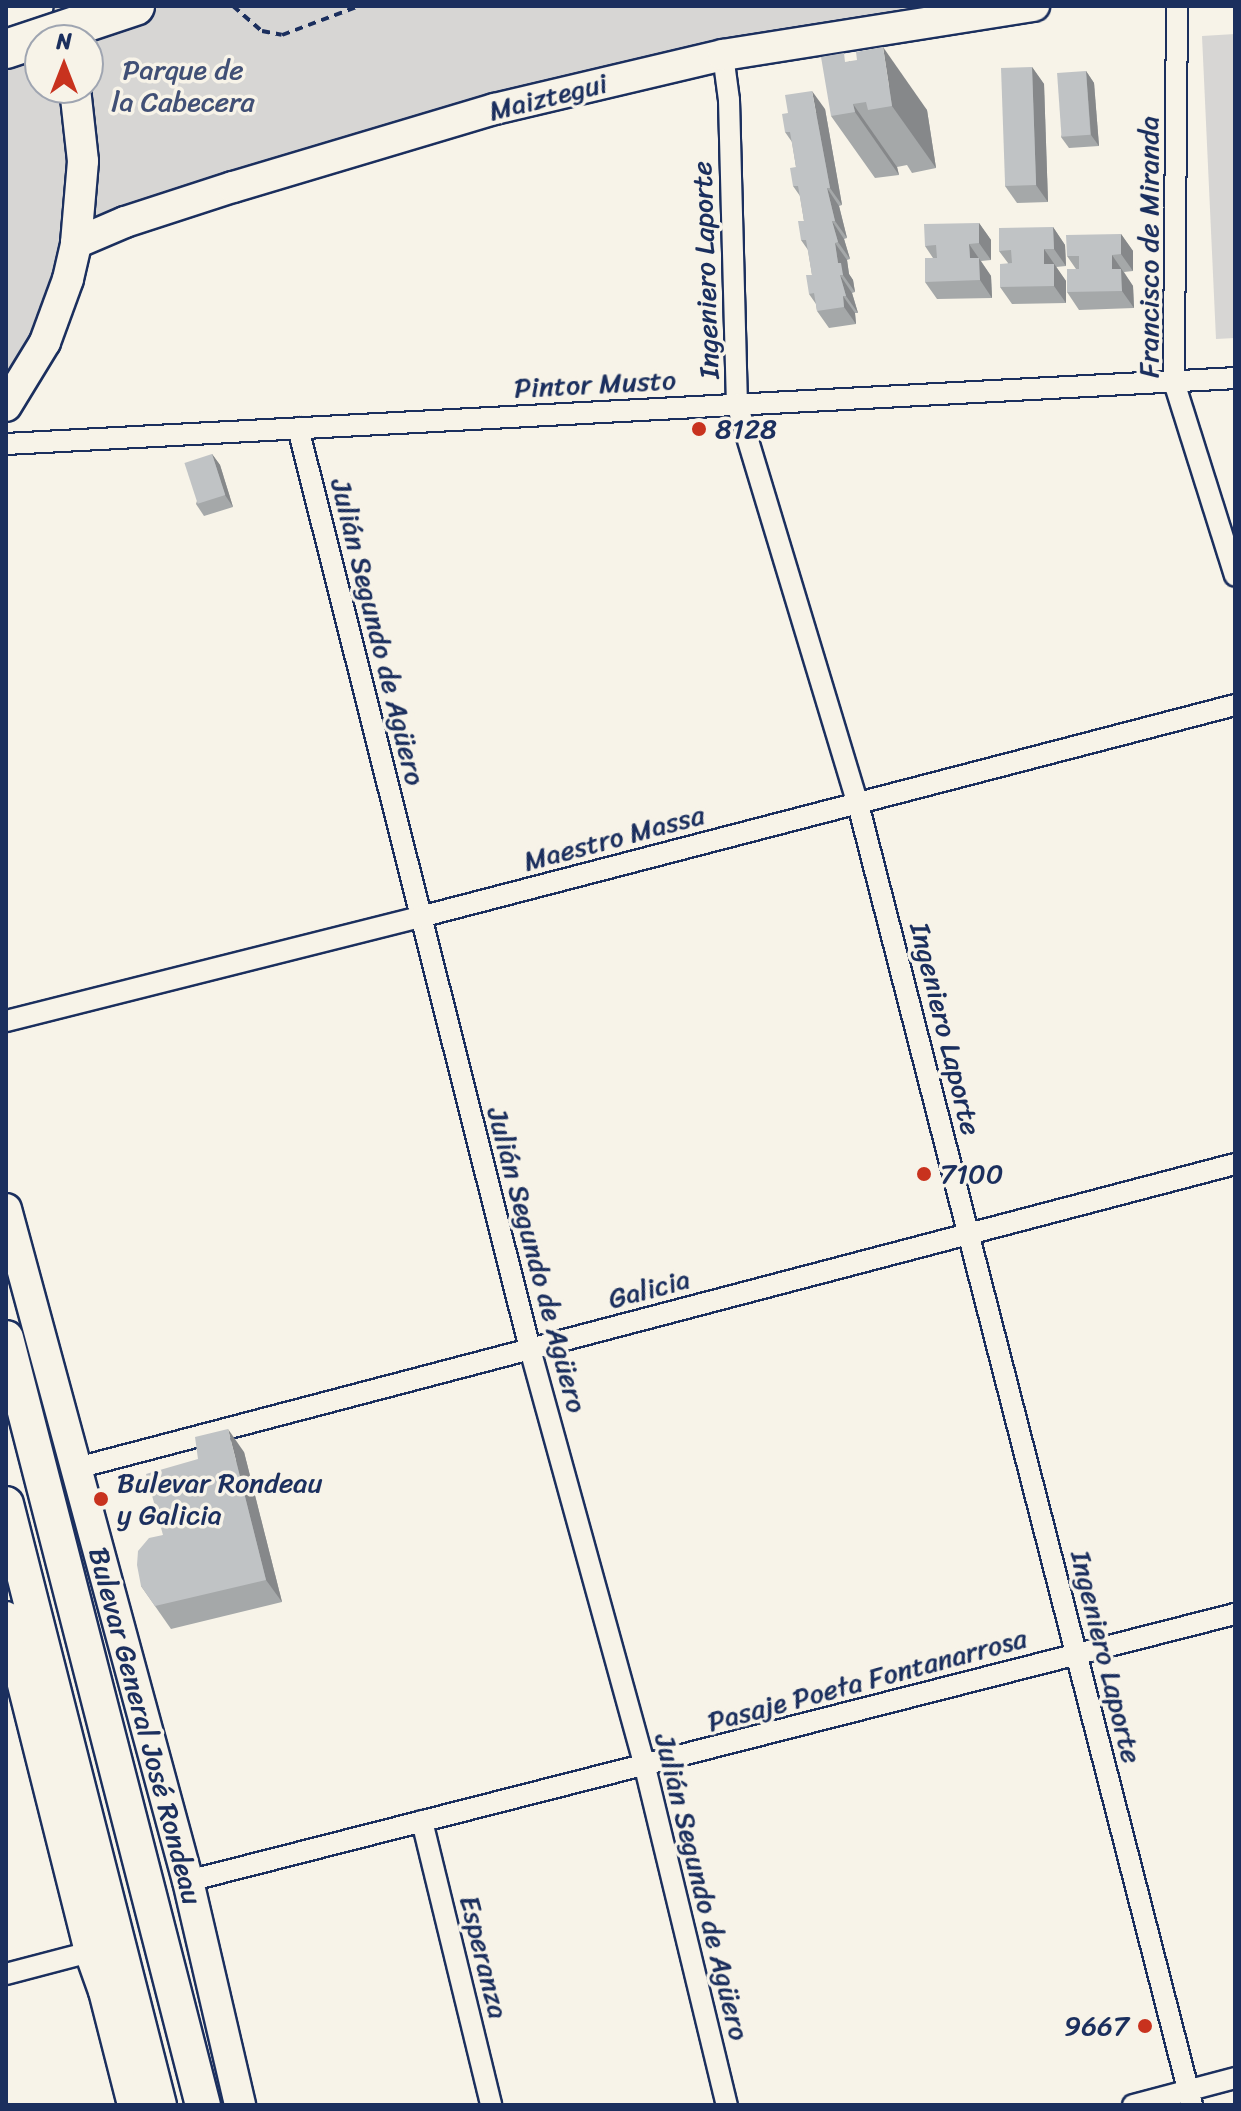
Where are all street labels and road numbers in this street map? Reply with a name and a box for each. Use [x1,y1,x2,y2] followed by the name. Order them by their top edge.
[485,66,611,128] street label: Maiztegui
[1132,116,1166,378] street label: Francisco de Miranda
[685,161,727,379] street label: Ingeniero Laporte
[513,363,677,405] street label: Pintor Musto
[323,474,433,790] street label: Julián Segundo de Agüero
[520,798,708,878] street label: Maestro Massa
[903,920,987,1138] street label: Ingeniero Laporte
[480,1103,594,1417] street label: Julián Segundo de Agüero
[605,1262,693,1316] street label: Galicia
[81,1543,209,1909] street label: Bulevar General José Rondeau
[1064,1548,1148,1766] street label: Ingeniero Laporte
[703,1621,1031,1739] street label: Pasaje Poeta Fontanarrosa
[647,1729,757,2045] street label: Julián Segundo de Agüero
[453,1892,515,2022] street label: Esperanza

